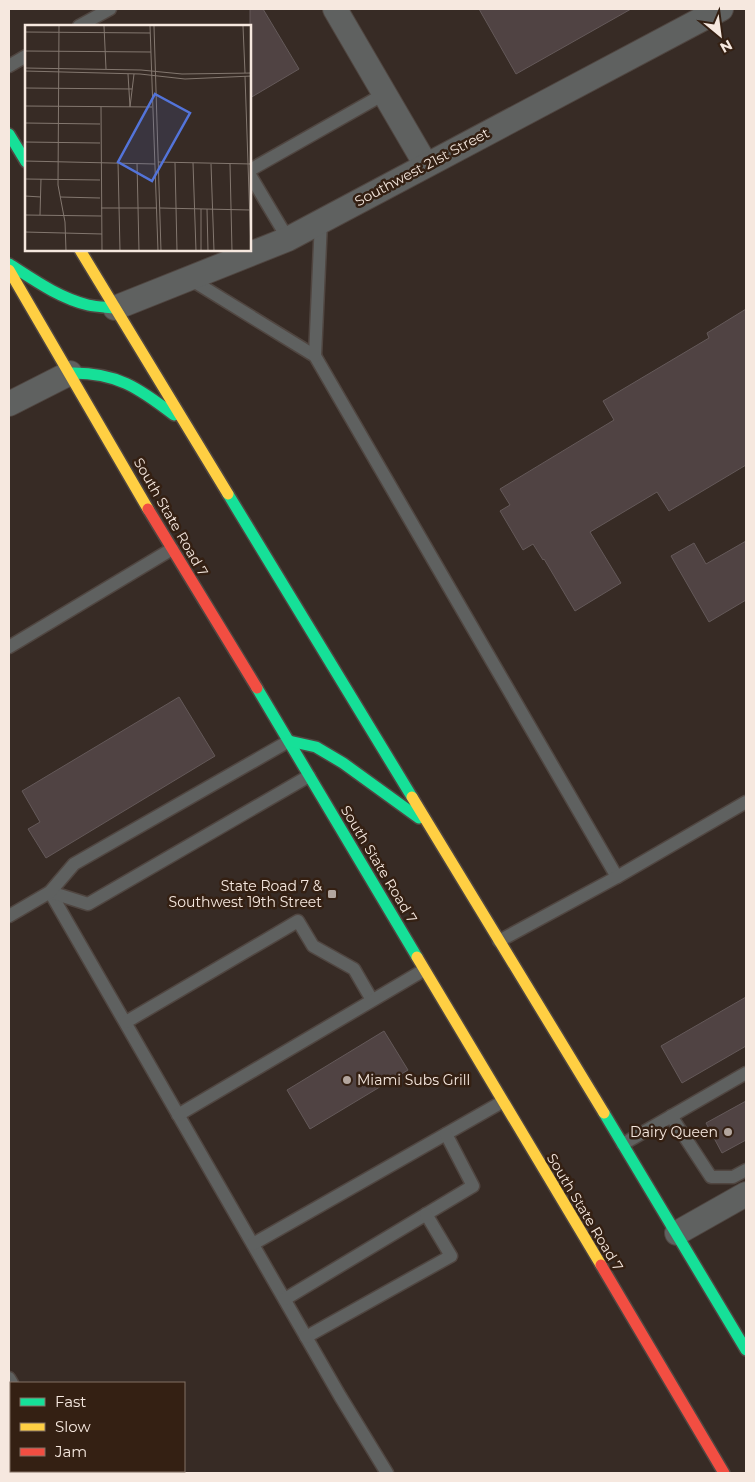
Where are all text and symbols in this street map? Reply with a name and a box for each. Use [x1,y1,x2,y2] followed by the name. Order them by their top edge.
[695,10,745,60] north arrow
[25,25,251,251] inset map
[717,36,736,57] text: N
[352,124,493,210] street label: Southwest 21st Street
[130,454,212,580] street label: South State Road 7
[337,802,421,926] street label: South State Road 7
[169,877,323,911] place label: State Road 7 & Southwest 19th Street
[326,888,338,900] marker: State Road 7 & Southwest 19th Street
[357,1071,470,1089] place label: Miami Subs Grill
[341,1074,353,1086] marker: Miami Subs Grill
[630,1123,718,1141] place label: Dairy Queen
[722,1126,734,1138] marker: Dairy Queen
[543,1150,627,1274] street label: South State Road 7
[10,1382,185,1472] legend
[55,1392,86,1411] text: Fast
[55,1417,91,1436] text: Slow
[54,1442,87,1461] text: Jam

